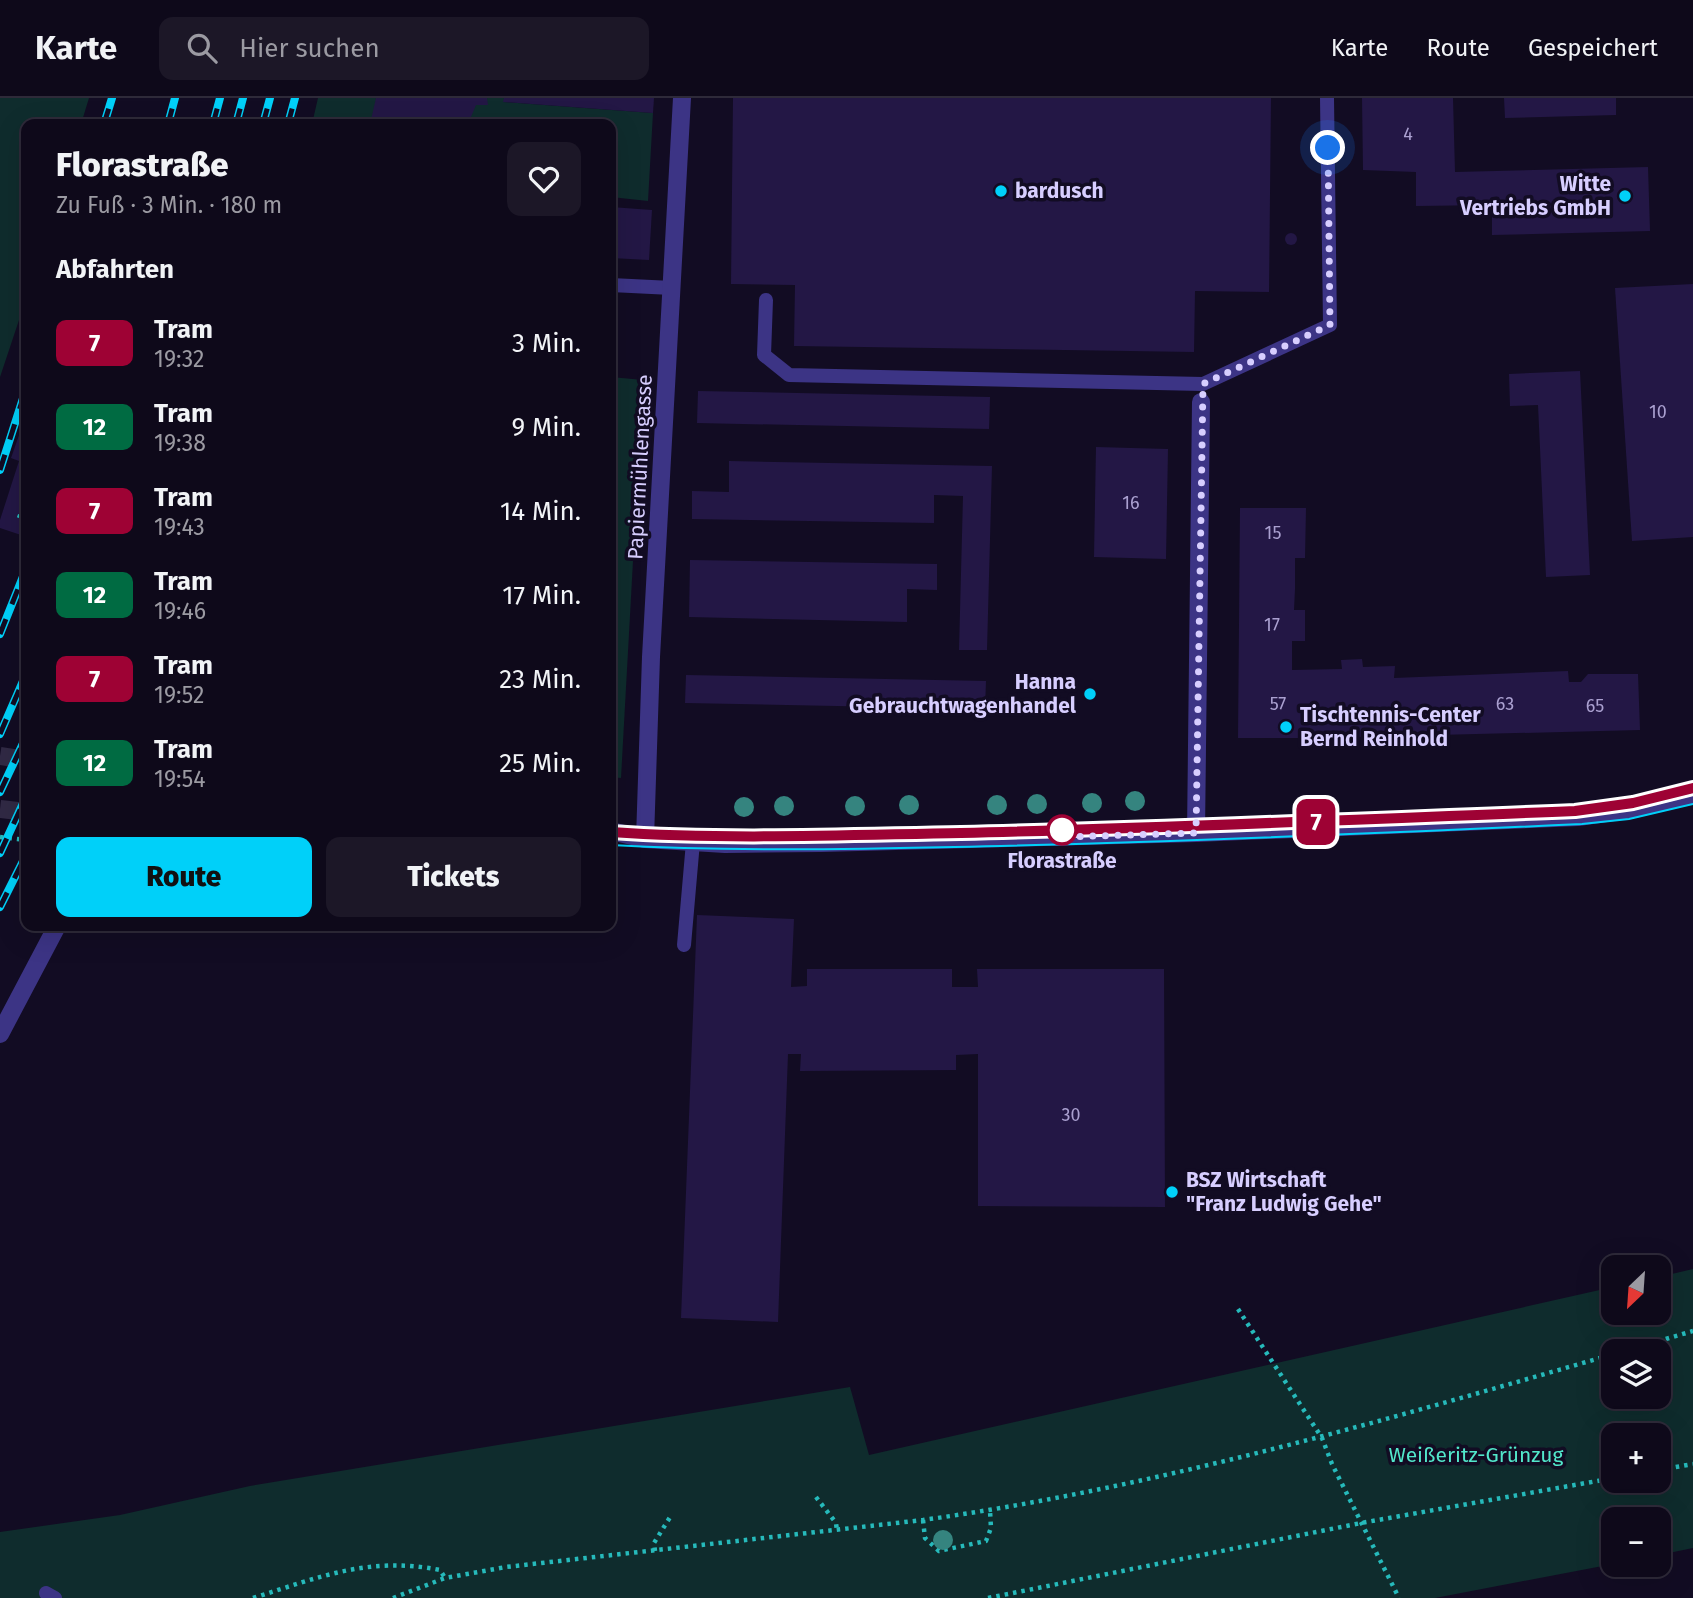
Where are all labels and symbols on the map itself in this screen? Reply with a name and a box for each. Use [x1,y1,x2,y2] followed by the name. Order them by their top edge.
[1403,123,1413,145] house number: 4
[1310,130,1345,165] your location
[1459,171,1611,221] place label: Witte Vertriebs GmbH
[1015,178,1104,204] place label: bardusch
[993,183,1009,199] marker: bardusch
[1617,188,1633,204] marker: Witte Vertriebs GmbH
[622,374,658,560] street label: Papiermühlengasse
[1649,401,1667,423] house number: 10
[1122,492,1140,514] house number: 16
[1265,522,1281,544] house number: 15
[1264,614,1280,636] house number: 17
[849,669,1077,719] place label: Hanna Gebrauchtwagenhandel
[1082,686,1098,702] marker: Hanna Gebrauchtwagenhandel
[1270,693,1286,715] house number: 57
[1496,693,1514,715] house number: 63
[1586,695,1604,717] house number: 65
[1300,702,1481,752] place label: Tischtennis-Center Bernd Reinhold
[1278,719,1294,735] marker: Tischtennis-Center Bernd Reinhold
[1293,799,1339,845] line badge: 7
[1047,815,1077,845] marker: Florastraße
[1007,848,1117,874] place label: Florastraße
[1061,1104,1081,1126] house number: 30
[1186,1167,1382,1217] place label: BSZ Wirtschaft "Franz Ludwig Gehe"
[1164,1184,1180,1200] marker: BSZ Wirtschaft "Franz Ludwig Gehe"
[1601,1255,1671,1325] north arrow
[1389,1442,1564,1468] park label: Weißeritz-Grünzug

